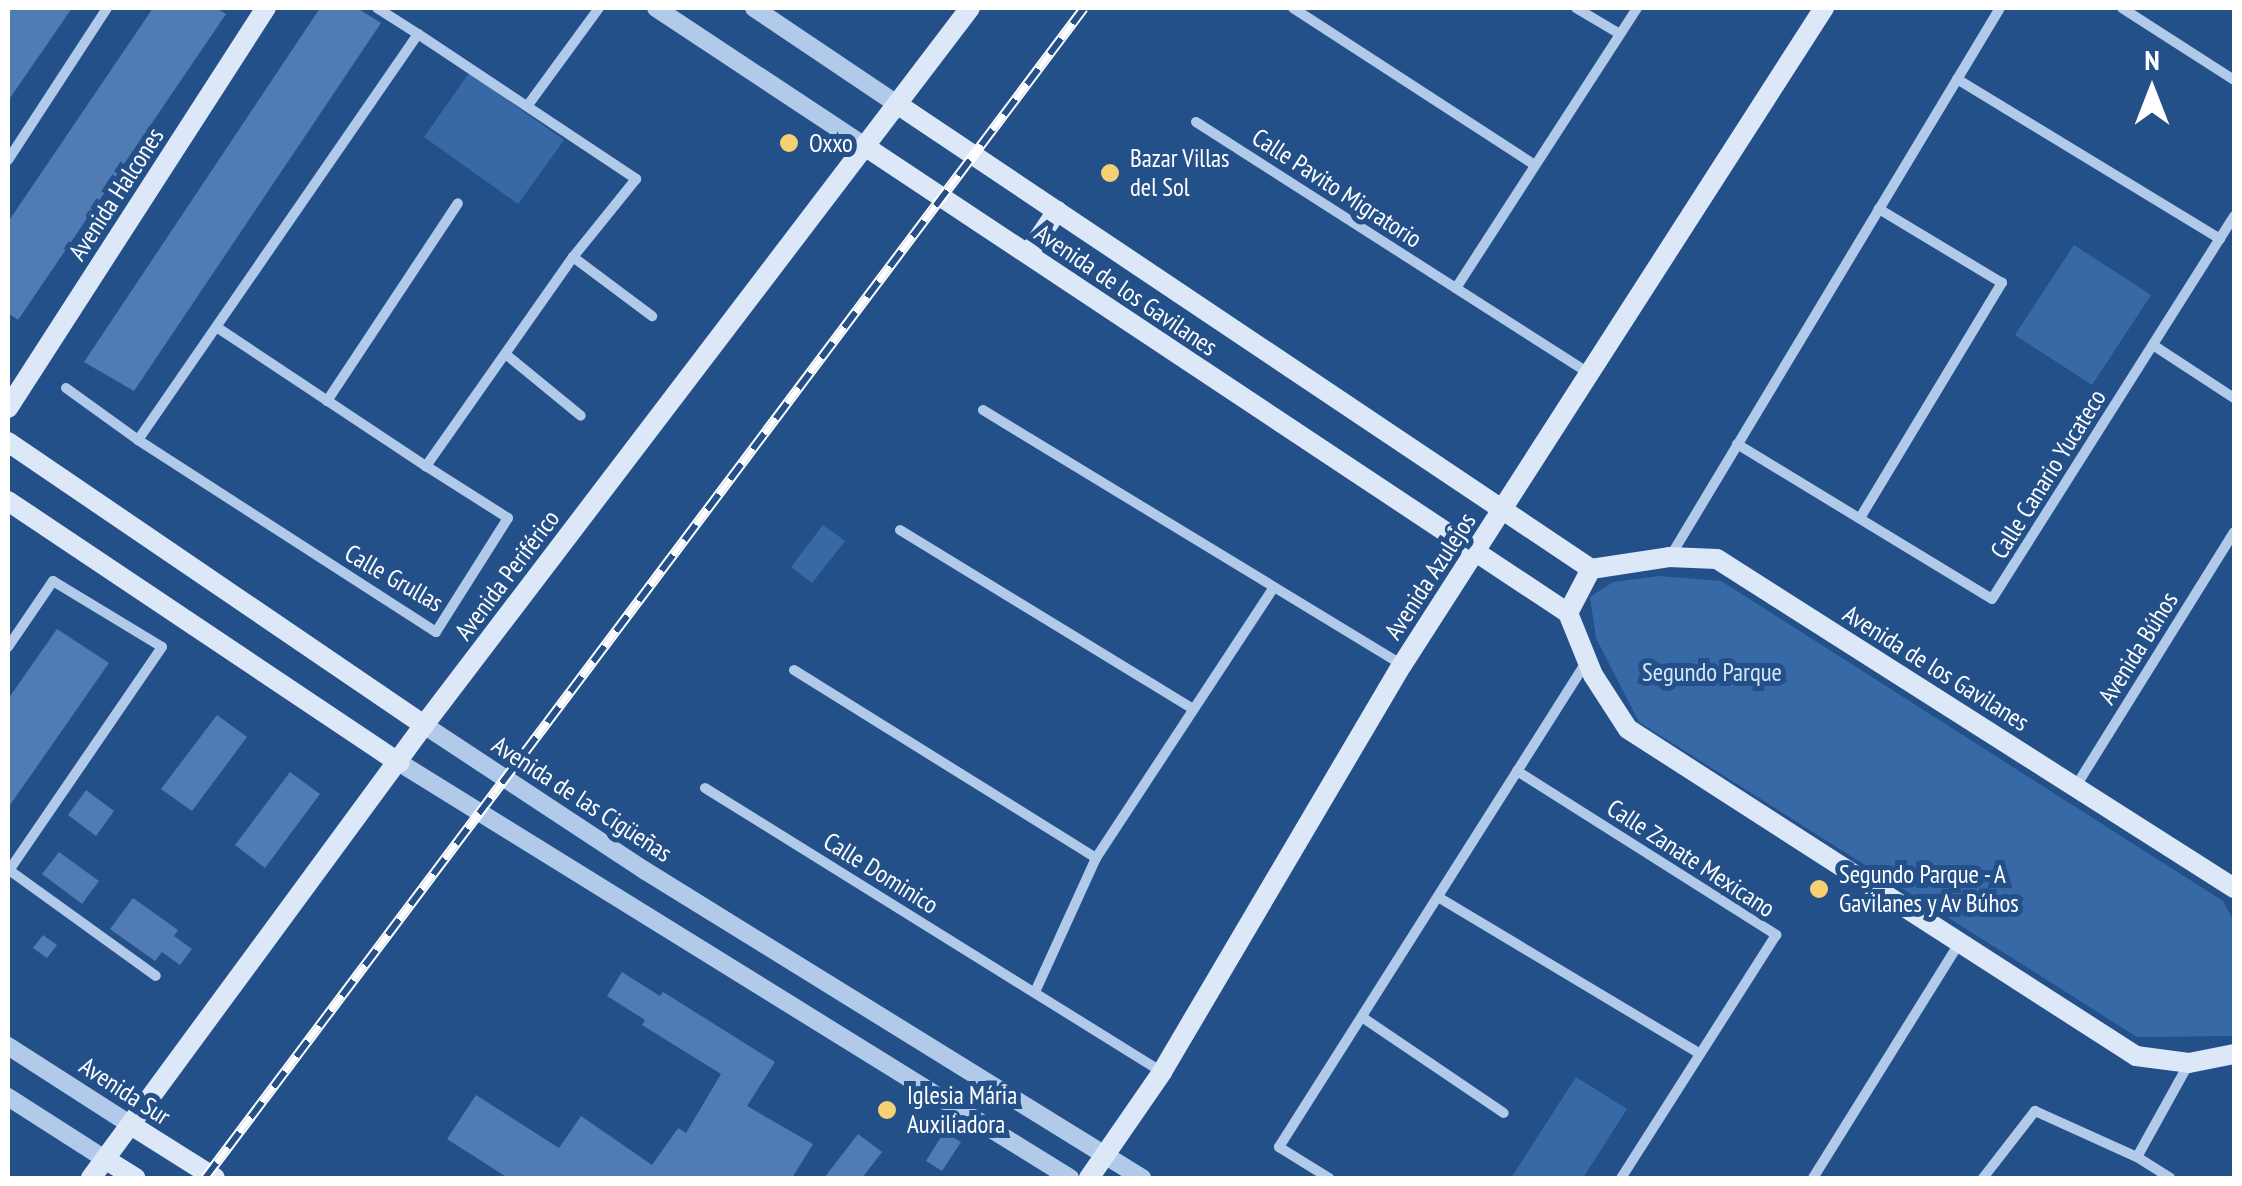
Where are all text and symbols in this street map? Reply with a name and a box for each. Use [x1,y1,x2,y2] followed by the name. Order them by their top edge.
[2102,40,2202,140] north arrow
[2144,41,2160,78] text: N
[62,122,170,266] street label: Avenida Halcones
[1246,122,1428,254] street label: Calle Pavito Migratorio
[809,128,853,158] place label: Oxxo
[778,132,800,154] marker: Oxxo
[1130,144,1230,203] place label: Bazar Villas del Sol
[1099,162,1121,184] marker: Bazar Villas del Sol
[1029,218,1223,362] street label: Avenida de los Gavilanes
[1984,384,2112,564] street label: Calle Canario Yucateco
[448,504,566,646] street label: Avenida Periférico
[1378,507,1482,645] street label: Avenida Azulejos
[340,538,448,618] street label: Calle Grullas
[2092,586,2184,710] street label: Avenida Búhos
[1838,599,2034,737] street label: Avenida de los Gavilanes
[1642,657,1782,687] park label: Segundo Parque
[487,730,677,868] street label: Avenida de las Cigüeñas
[1601,792,1781,924] street label: Calle Zanate Mexicano
[818,826,944,920] street label: Calle Dominico
[1839,860,2021,919] place label: Segundo Parque - A Gavilanes y Av Búhos
[1808,878,1830,900] marker: Segundo Parque - A Gavilanes y Av Búhos
[74,1051,176,1131] street label: Avenida Sur
[907,1081,1017,1140] place label: Iglesia Mária Auxiliadora
[876,1099,898,1121] marker: Iglesia Mária Auxiliadora

